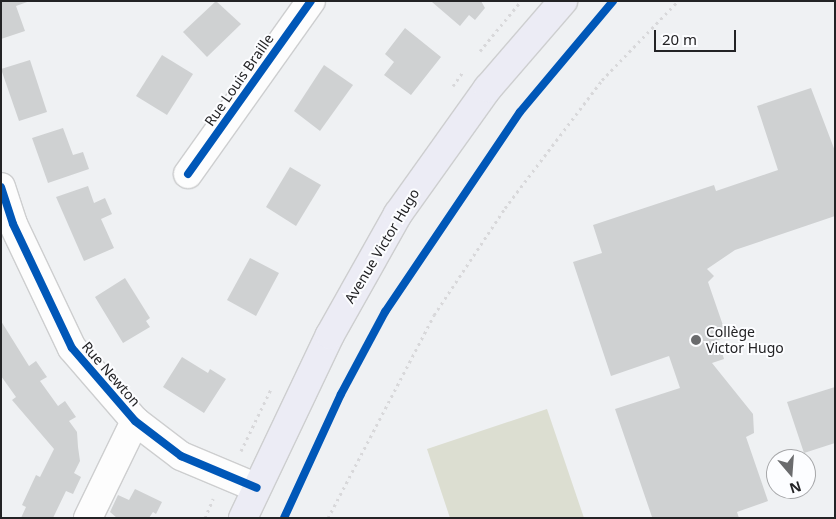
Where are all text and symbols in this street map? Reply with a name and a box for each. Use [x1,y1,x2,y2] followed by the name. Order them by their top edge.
[656,20,738,52] scale bar
[662,29,697,49] text: 20 m
[201,31,277,129] street label: Rue Louis Braille
[341,186,423,306] street label: Avenue Victor Hugo
[706,324,784,357] place label: Collège Victor Hugo
[690,334,702,346] marker: Collège Victor Hugo
[78,338,144,410] street label: Rue Newton
[766,449,816,499] north arrow
[787,477,804,499] text: N

